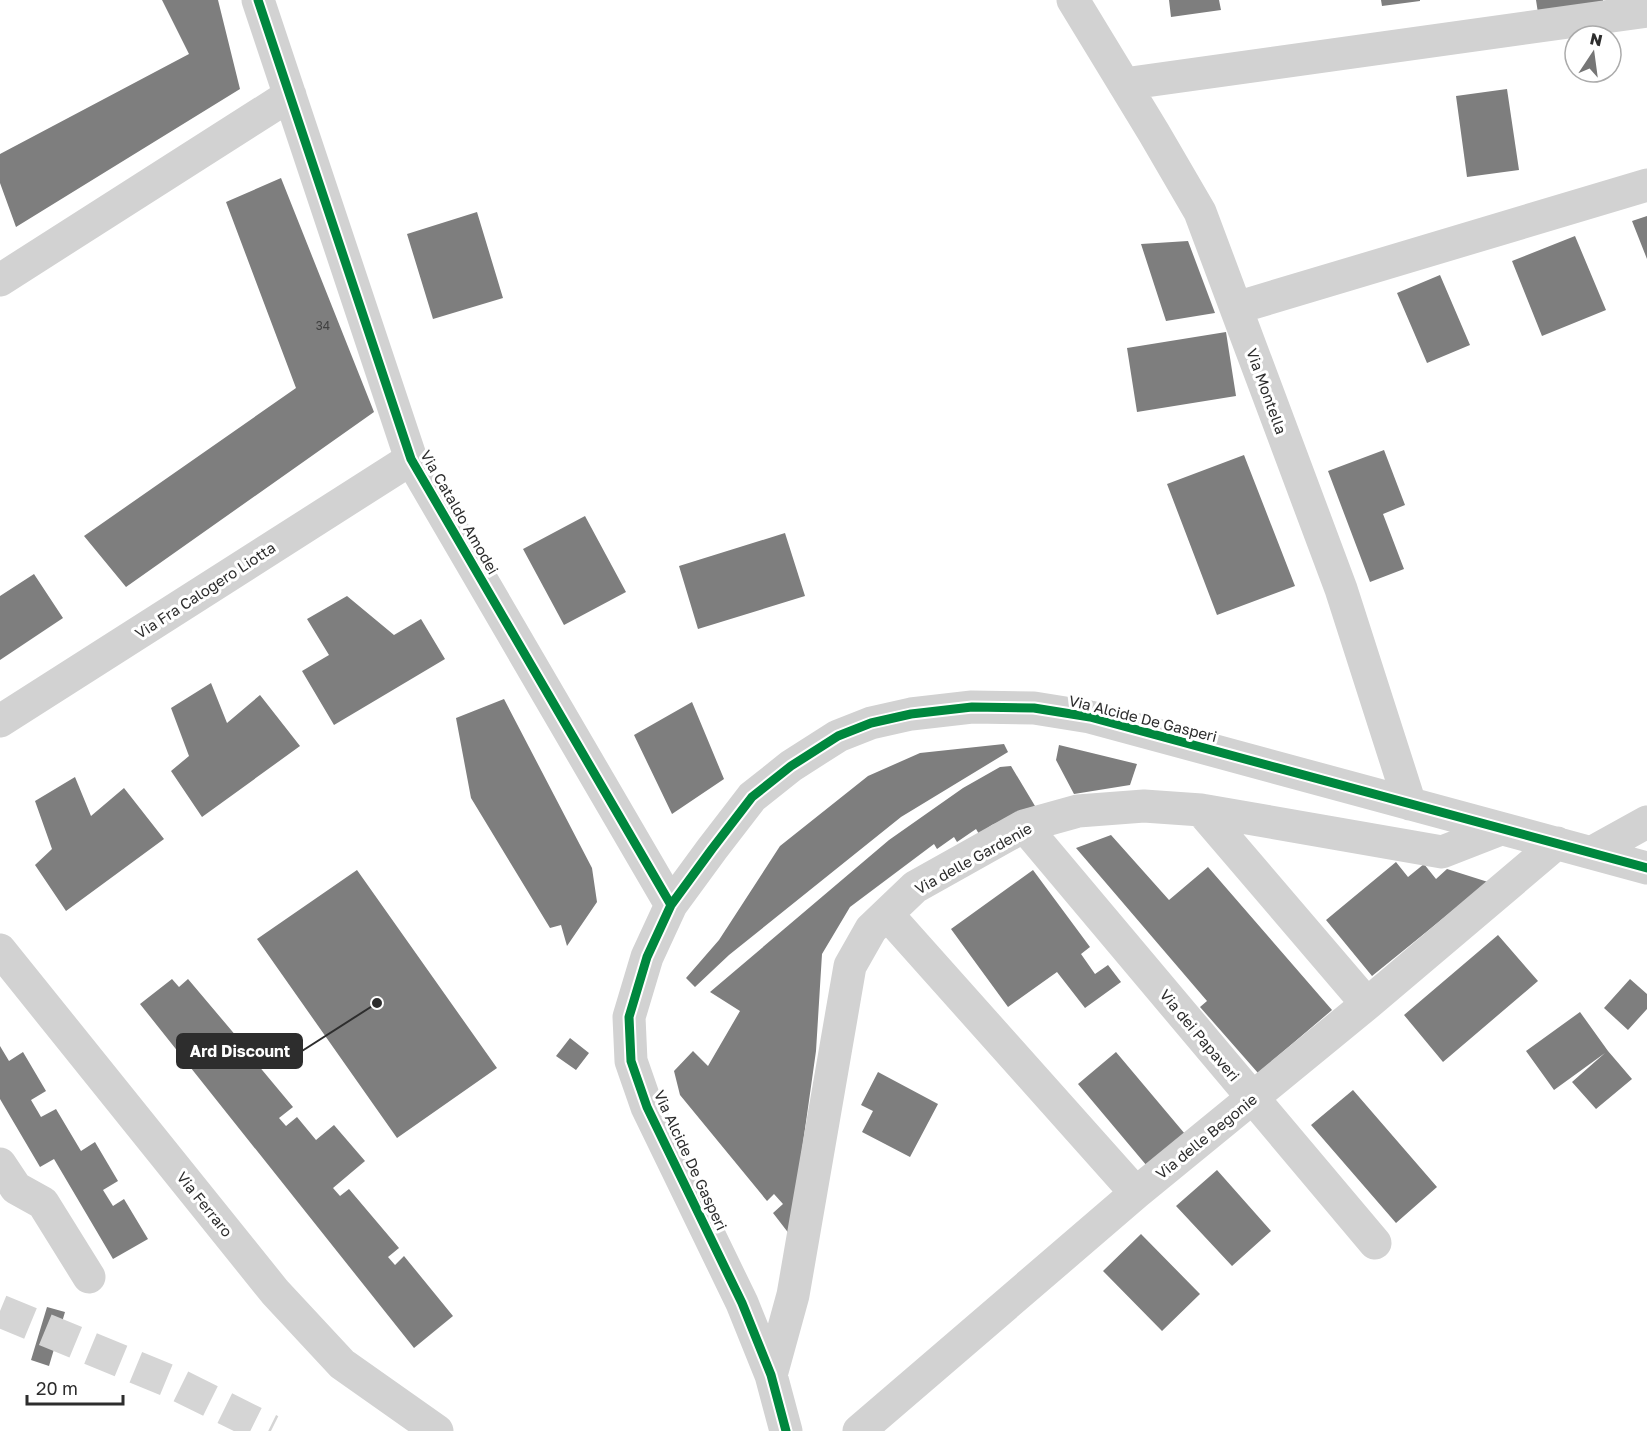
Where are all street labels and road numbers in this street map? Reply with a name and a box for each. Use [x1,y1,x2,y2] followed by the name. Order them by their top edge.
[1243,346,1291,436] street label: Via Montella
[417,447,503,577] street label: Via Cataldo Amodei
[131,538,279,642] street label: Via Fra Calogero Liotta
[1067,691,1219,745] street label: Via Alcide De Gasperi
[911,818,1035,898] street label: Via delle Gardenie
[1156,985,1244,1085] street label: Via dei Papaveri
[651,1087,731,1233] street label: Via Alcide De Gasperi
[1152,1089,1260,1182] street label: Via delle Begonie
[173,1168,237,1240] street label: Via Ferraro

